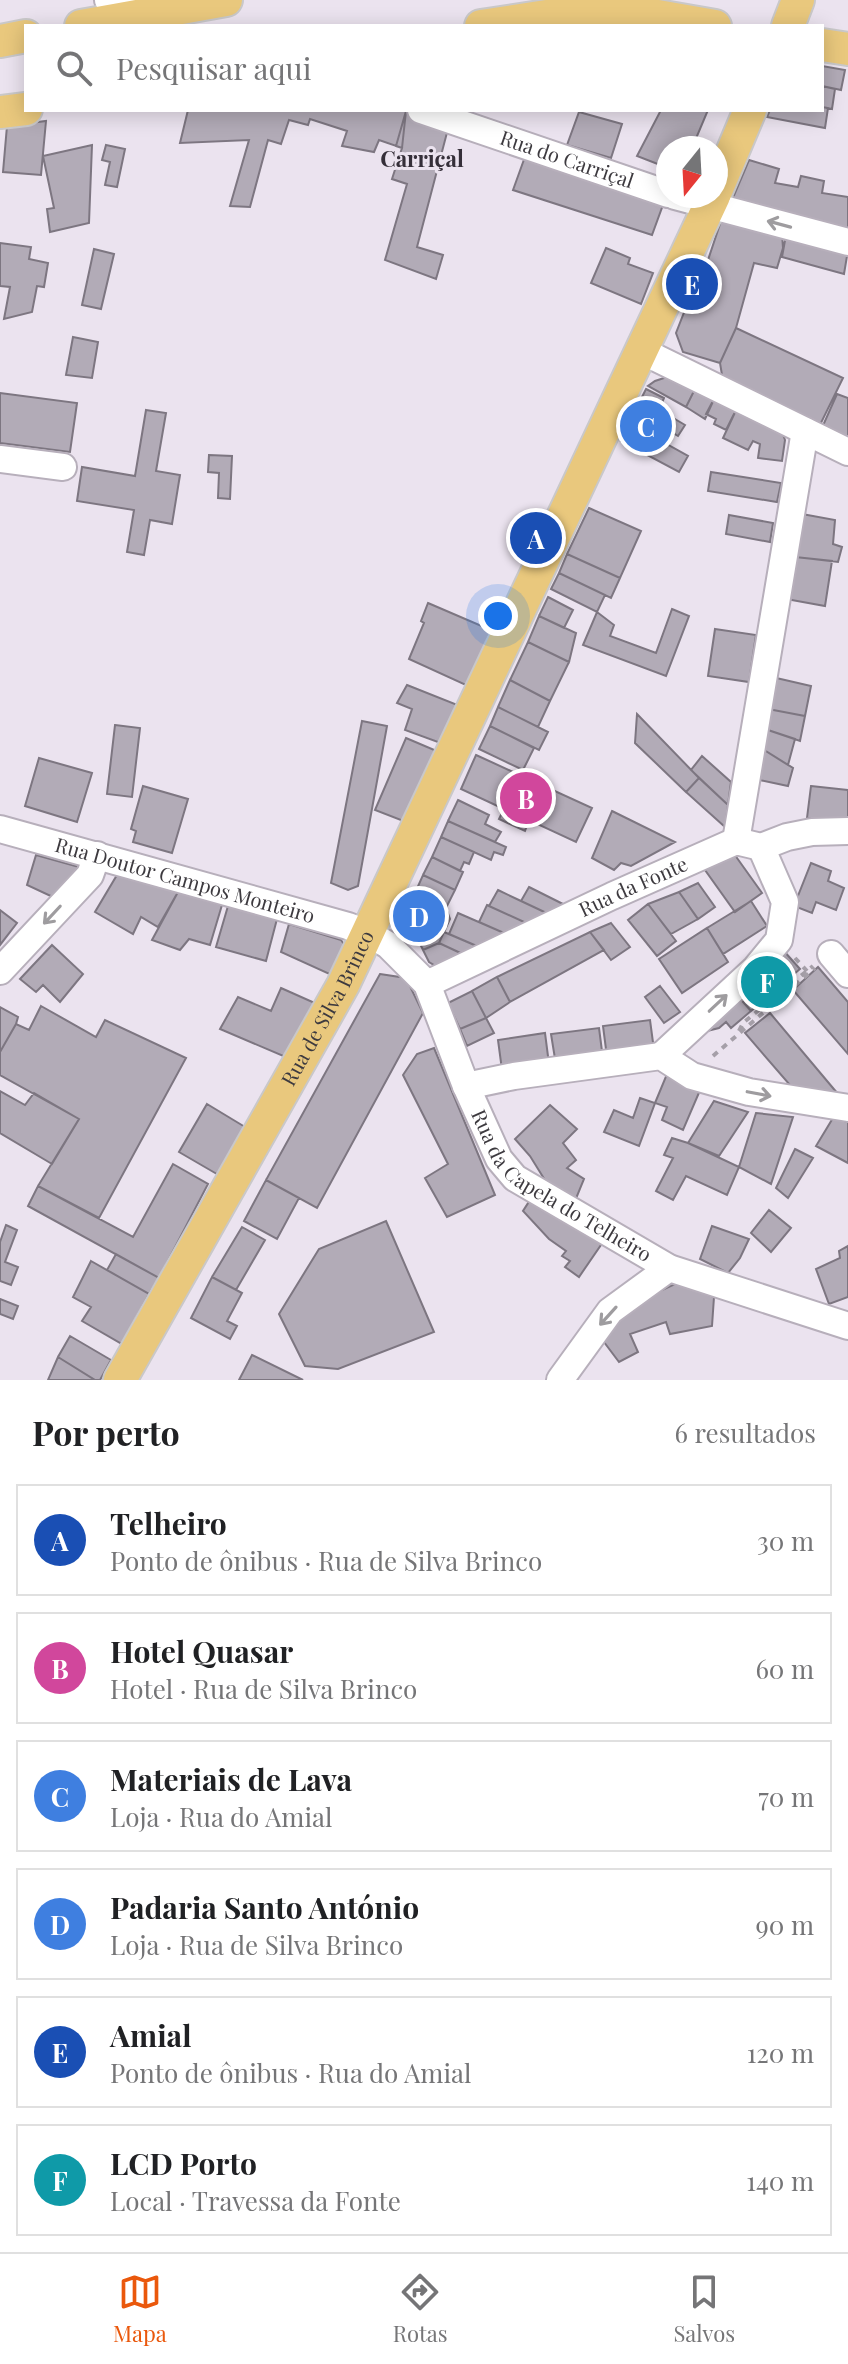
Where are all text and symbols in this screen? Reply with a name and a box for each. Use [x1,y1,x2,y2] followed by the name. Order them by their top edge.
[24,24,824,112] search box
[52,46,96,90] icon: search
[116,48,312,88] text: Pesquisar aqui
[497,123,638,194] street label: Rua do Carriçal
[656,136,728,208] north arrow
[380,143,464,173] district label: Carriçal
[766,216,792,231] one-way arrow
[666,254,718,314] pin: E
[620,396,672,456] pin: C
[510,508,562,568] pin: A
[478,596,518,636] your location
[500,768,552,828] pin: B
[52,830,318,928] street label: Rua Doutor Campos Monteiro
[574,849,691,922] street label: Rua da Fonte
[393,886,445,946] pin: D
[43,905,62,925] one-way arrow
[274,925,379,1090] street label: Rua de Silva Brinco
[741,952,793,1012] pin: F
[708,995,728,1013] one-way arrow
[745,1087,771,1102] one-way arrow
[466,1105,657,1267] street label: Rua da Capela do Telheiro
[599,1305,618,1326] one-way arrow
[32,1409,180,1455] text: Por perto
[675,1415,816,1450] text: 6 resultados
[110,1503,227,1543] text: Telheiro
[51,1523,69,1558] text: A
[757,1523,814,1558] text: 30 m
[110,1543,542,1578] text: Ponto de ônibus · Rua de Silva Brinco
[110,1631,293,1671] text: Hotel Quasar
[51,1651,69,1686] text: B
[755,1651,814,1686] text: 60 m
[110,1671,417,1706] text: Hotel · Rua de Silva Brinco
[110,1759,352,1799] text: Materiais de Lava
[51,1779,69,1814] text: C
[758,1779,814,1814] text: 70 m
[110,1799,332,1834] text: Loja · Rua do Amial
[110,1887,419,1927] text: Padaria Santo António
[50,1907,70,1942] text: D
[756,1907,814,1942] text: 90 m
[110,1927,403,1962] text: Loja · Rua de Silva Brinco
[110,2015,191,2055] text: Amial
[52,2035,68,2070] text: E
[747,2035,814,2070] text: 120 m
[110,2055,471,2090] text: Ponto de ônibus · Rua do Amial
[110,2143,257,2183] text: LCD Porto
[52,2163,68,2198] text: F
[746,2163,814,2198] text: 140 m
[110,2183,401,2218] text: Local · Travessa da Fonte
[113,2270,167,2348] tab: Mapa
[393,2270,448,2348] tab: Rotas
[673,2270,735,2348] tab: Salvos

